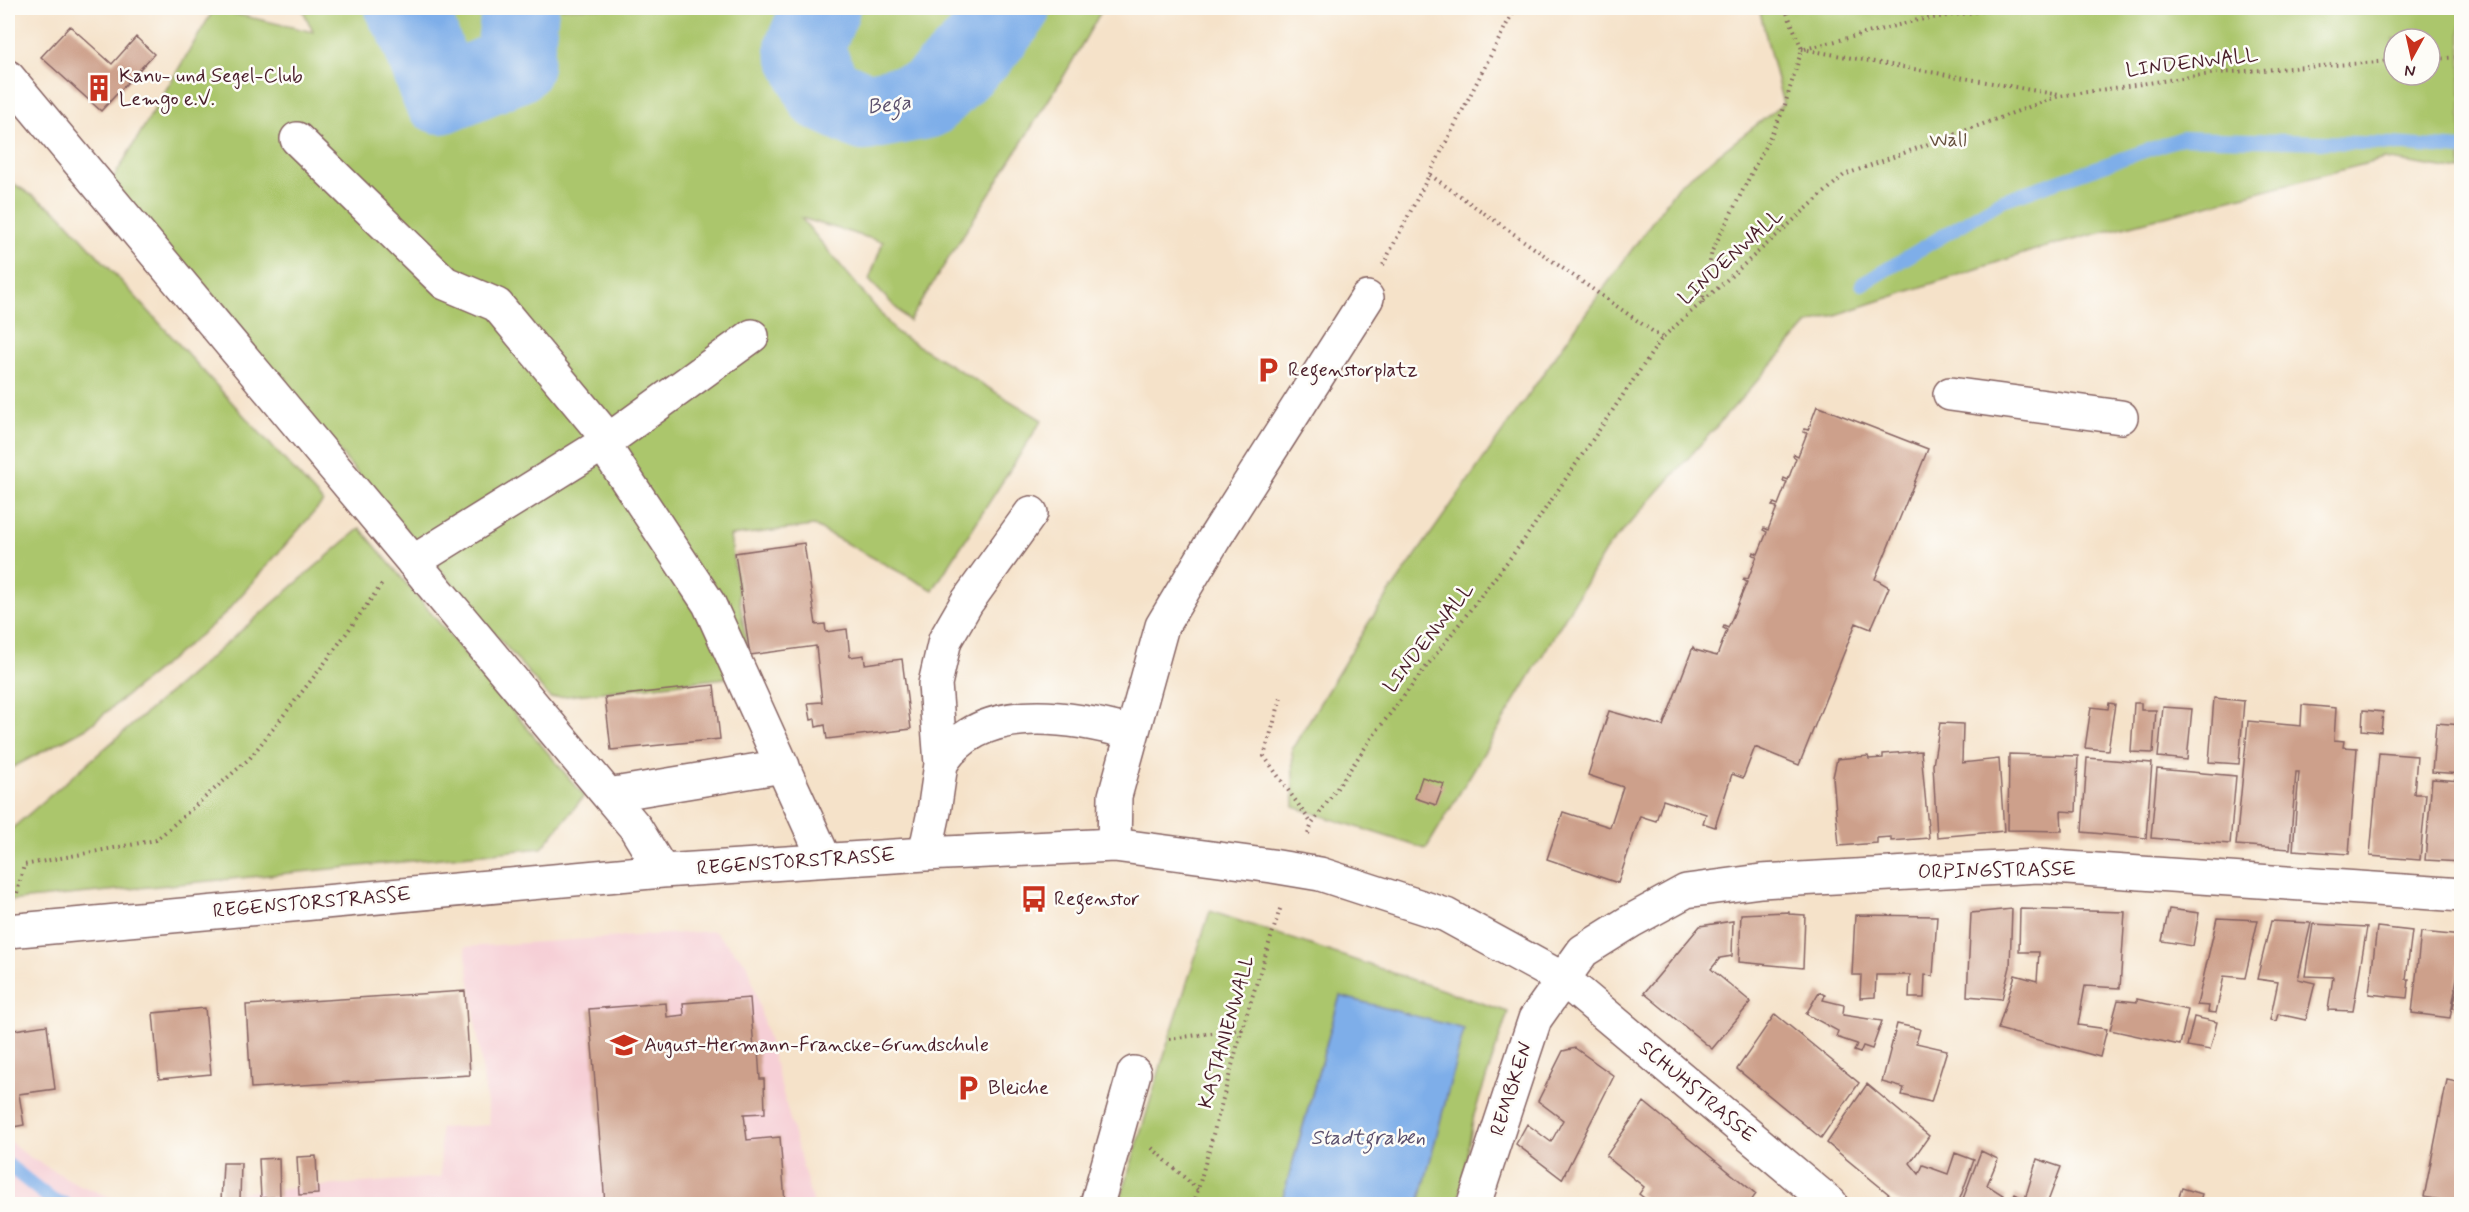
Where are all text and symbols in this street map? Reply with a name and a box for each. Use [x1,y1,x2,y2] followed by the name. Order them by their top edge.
[2382,27,2442,87] north arrow
[2125,41,2260,84] street label: LINDENWALL
[2403,59,2417,82] text: N
[119,63,303,114] place label: Kanu- und Segel-Club Lemgo e.V.
[84,73,114,103] building icon: Kanu- und Segel-Club Lemgo e.V.
[866,88,913,124] water label: Bega
[1929,127,1967,154] park label: Wall
[1673,202,1790,311] street label: LINDENWALL
[1253,355,1283,385] parking icon: Regenstorplatz
[1288,357,1418,386] place label: Regenstorplatz
[1378,577,1481,699] street label: LINDENWALL
[696,842,896,882] street label: REGENSTORSTRASSE
[1918,856,2076,886] street label: ORPINGSTRASSE
[212,881,412,925] street label: REGENSTORSTRASSE
[1019,884,1049,914] bus stop icon: Regenstor
[1054,886,1140,915] place label: Regenstor
[1192,952,1262,1112] street label: KASTANIENWALL
[609,1030,639,1060] school or university icon: August-Hermann-Francke-Grundschule
[644,1032,989,1059] place label: August-Hermann-Francke-Grundschule
[1633,1035,1761,1149] street label: SCHUHSTRASSE
[1484,1039,1540,1139] street label: REMBKEN
[953,1073,983,1103] parking icon: Bleiche
[988,1075,1049,1102] place label: Bleiche
[1311,1124,1425,1154] water label: Stadtgraben

